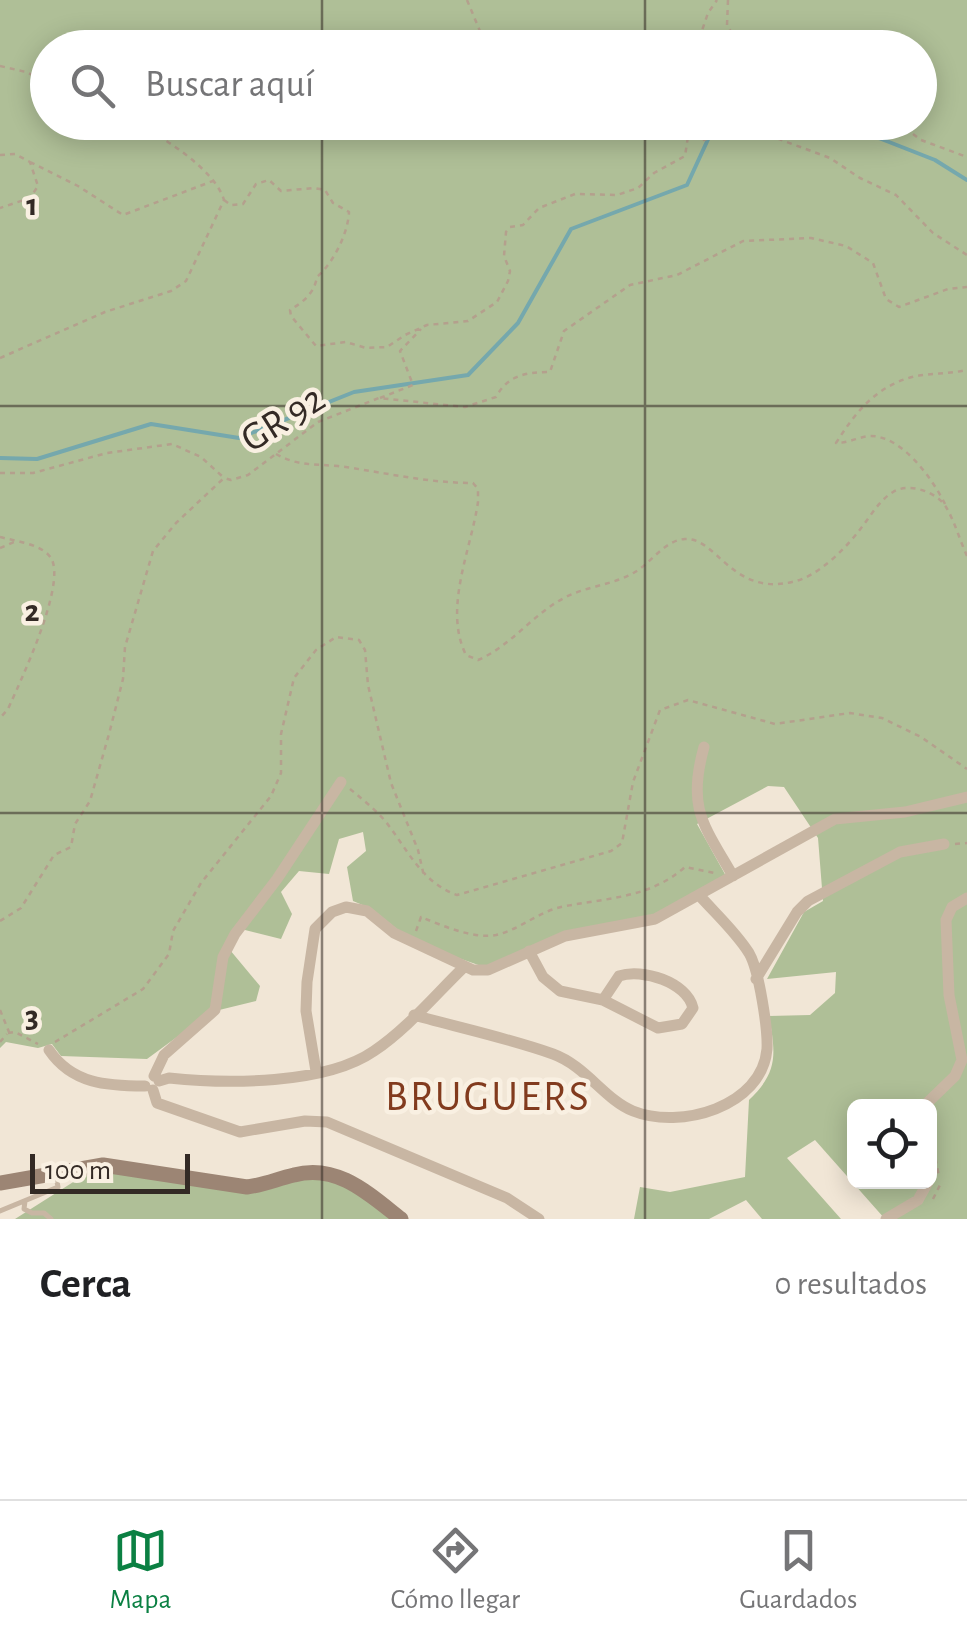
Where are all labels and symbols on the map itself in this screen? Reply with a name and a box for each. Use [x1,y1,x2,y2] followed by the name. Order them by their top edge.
[26,189,38,221] text: 1
[234,378,332,460] street label: GR 92
[24,595,40,627] text: 2
[25,1001,39,1033] text: 3
[385,1076,591,1118] district label: BRUGUERS
[30,1149,190,1194] scale bar

